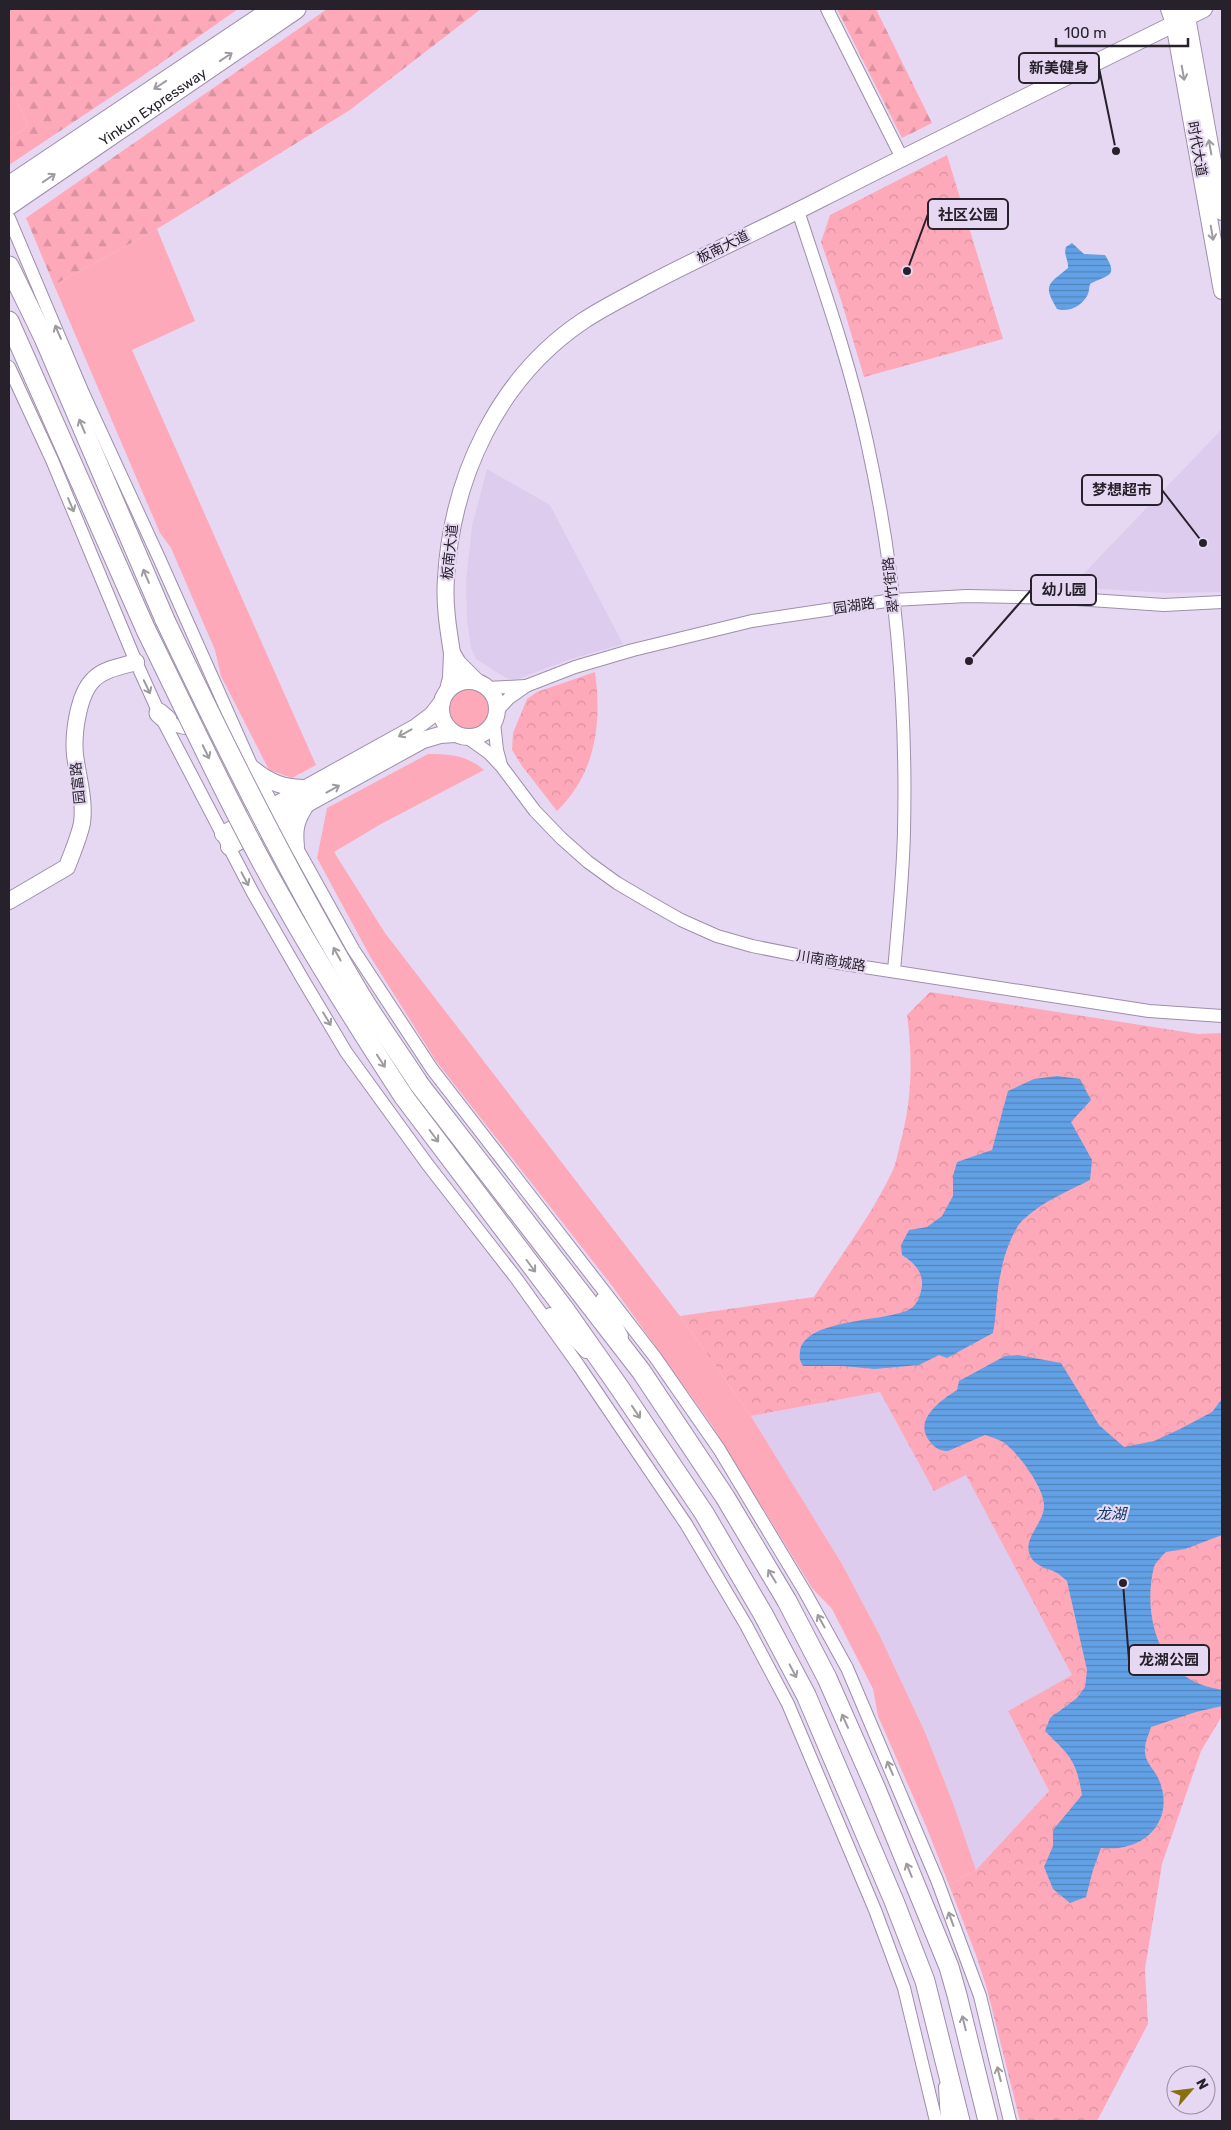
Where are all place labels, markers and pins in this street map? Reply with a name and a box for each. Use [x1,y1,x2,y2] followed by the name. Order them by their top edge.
[1019,53,1099,83] callout: 新美健身
[928,199,1008,229] callout: 社区公园
[1082,475,1162,505] callout: 梦想超市
[1031,575,1096,605] callout: 幼儿园
[1129,1645,1209,1675] callout: 龙湖公园

